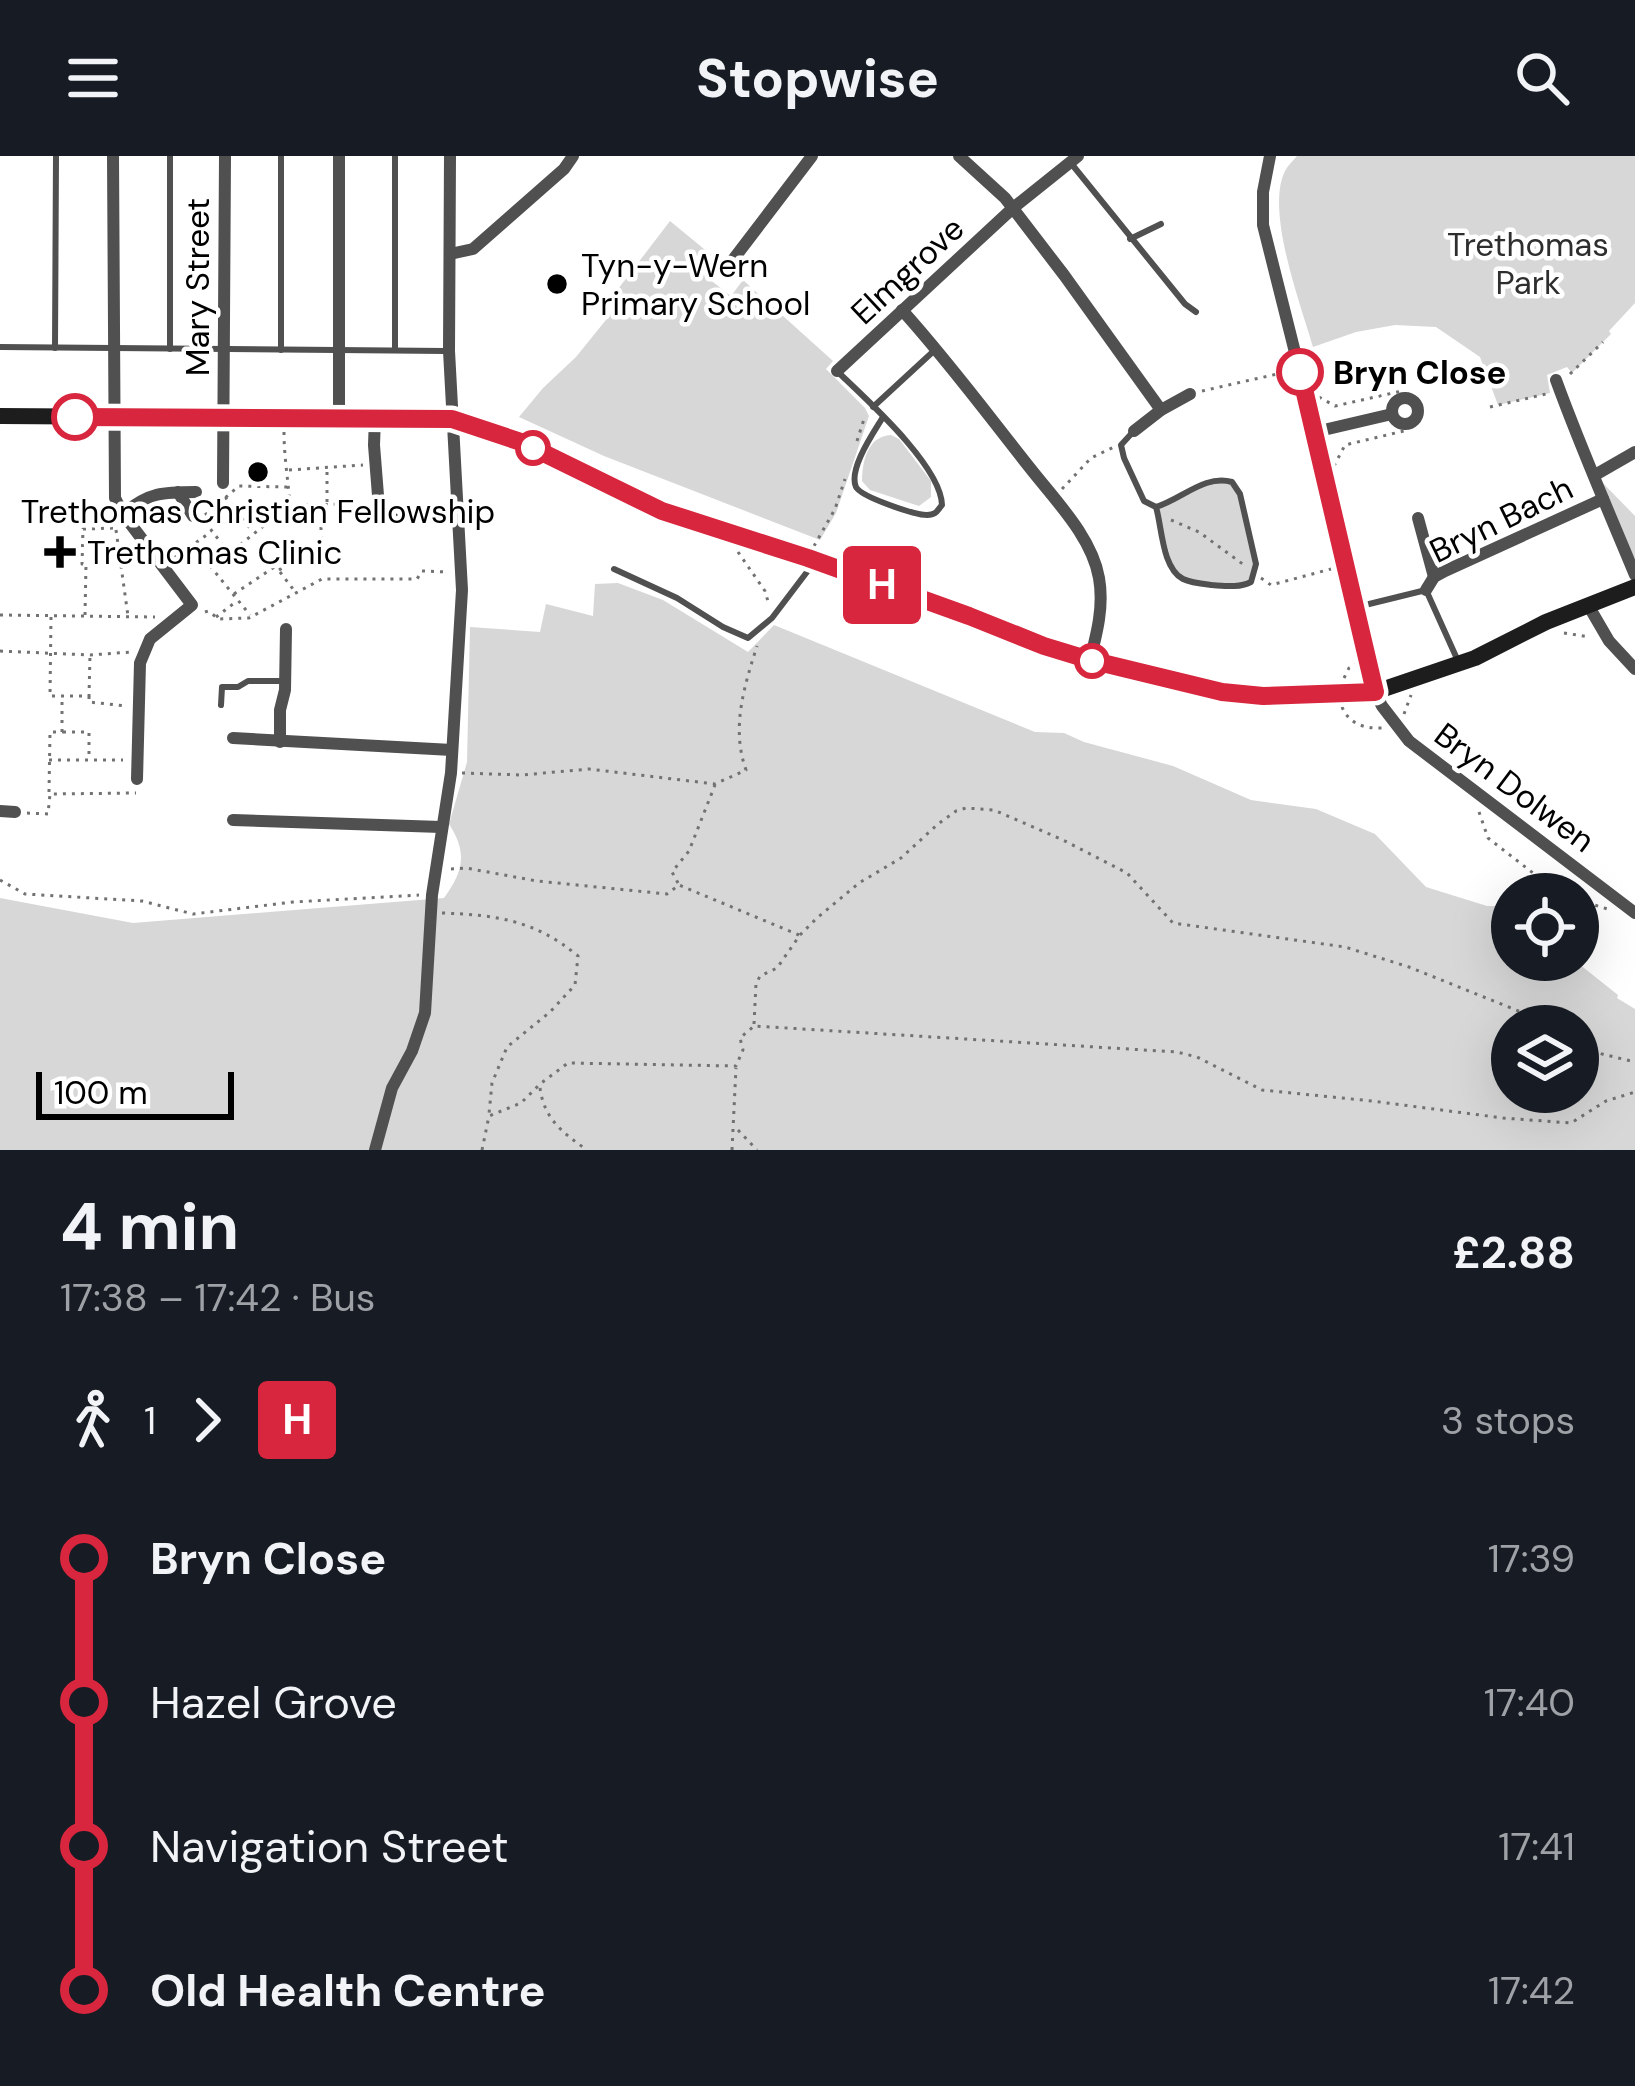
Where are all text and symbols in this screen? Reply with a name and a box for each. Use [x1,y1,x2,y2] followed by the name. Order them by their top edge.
[696,43,939,114] text: Stopwise
[60,45,126,111] icon: menu
[1509,45,1575,111] icon: search
[176,198,219,376] street label: Mary Street
[842,207,973,334] street label: Elmgrove
[1447,223,1609,304] park label: Trethomas Park
[581,244,810,325] place label: Tyn-y-Wern Primary School
[544,271,570,297] marker: Tyn-y-Wern Primary School
[1278,350,1322,394] marker: Bryn Close
[1333,351,1506,394] place label: Bryn Close
[53,395,97,439] unlabelled marker
[517,432,549,464] unlabelled marker
[245,459,271,485] marker: Trethomas Christian Fellowship
[1423,466,1580,573] street label: Bryn Bach
[21,490,495,533] place label: Trethomas Christian Fellowship
[87,531,342,574] place label: Trethomas Clinic
[44,536,76,568] marker: Trethomas Clinic
[843,546,921,624] line badge: H
[867,557,897,612] text: H
[1076,645,1108,677] unlabelled marker
[1426,713,1604,862] street label: Bryn Dolwen
[1491,873,1599,1113] map controls
[1491,873,1599,981] button: locate
[1491,1005,1599,1113] button: layers
[36,1066,234,1119] scale bar
[54,1071,148,1114] text: 100 m
[60,1184,239,1269] text: 4 min
[1453,1223,1575,1282] text: £2.88
[60,1272,375,1323] text: 17:38 – 17:42 · Bus
[60,1387,126,1453] icon: walk
[174,1387,240,1453] icon: forward
[282,1392,312,1447] text: H
[144,1395,156,1446] text: 1
[1441,1395,1575,1446] text: 3 stops
[150,1529,386,1588] text: Bryn Close
[1488,1533,1575,1584] text: 17:39
[150,1673,397,1732] text: Hazel Grove
[1484,1677,1575,1728] text: 17:40
[150,1817,509,1876] text: Navigation Street
[1498,1821,1575,1872] text: 17:41
[150,1961,546,2020] text: Old Health Centre
[1488,1965,1575,2016] text: 17:42

